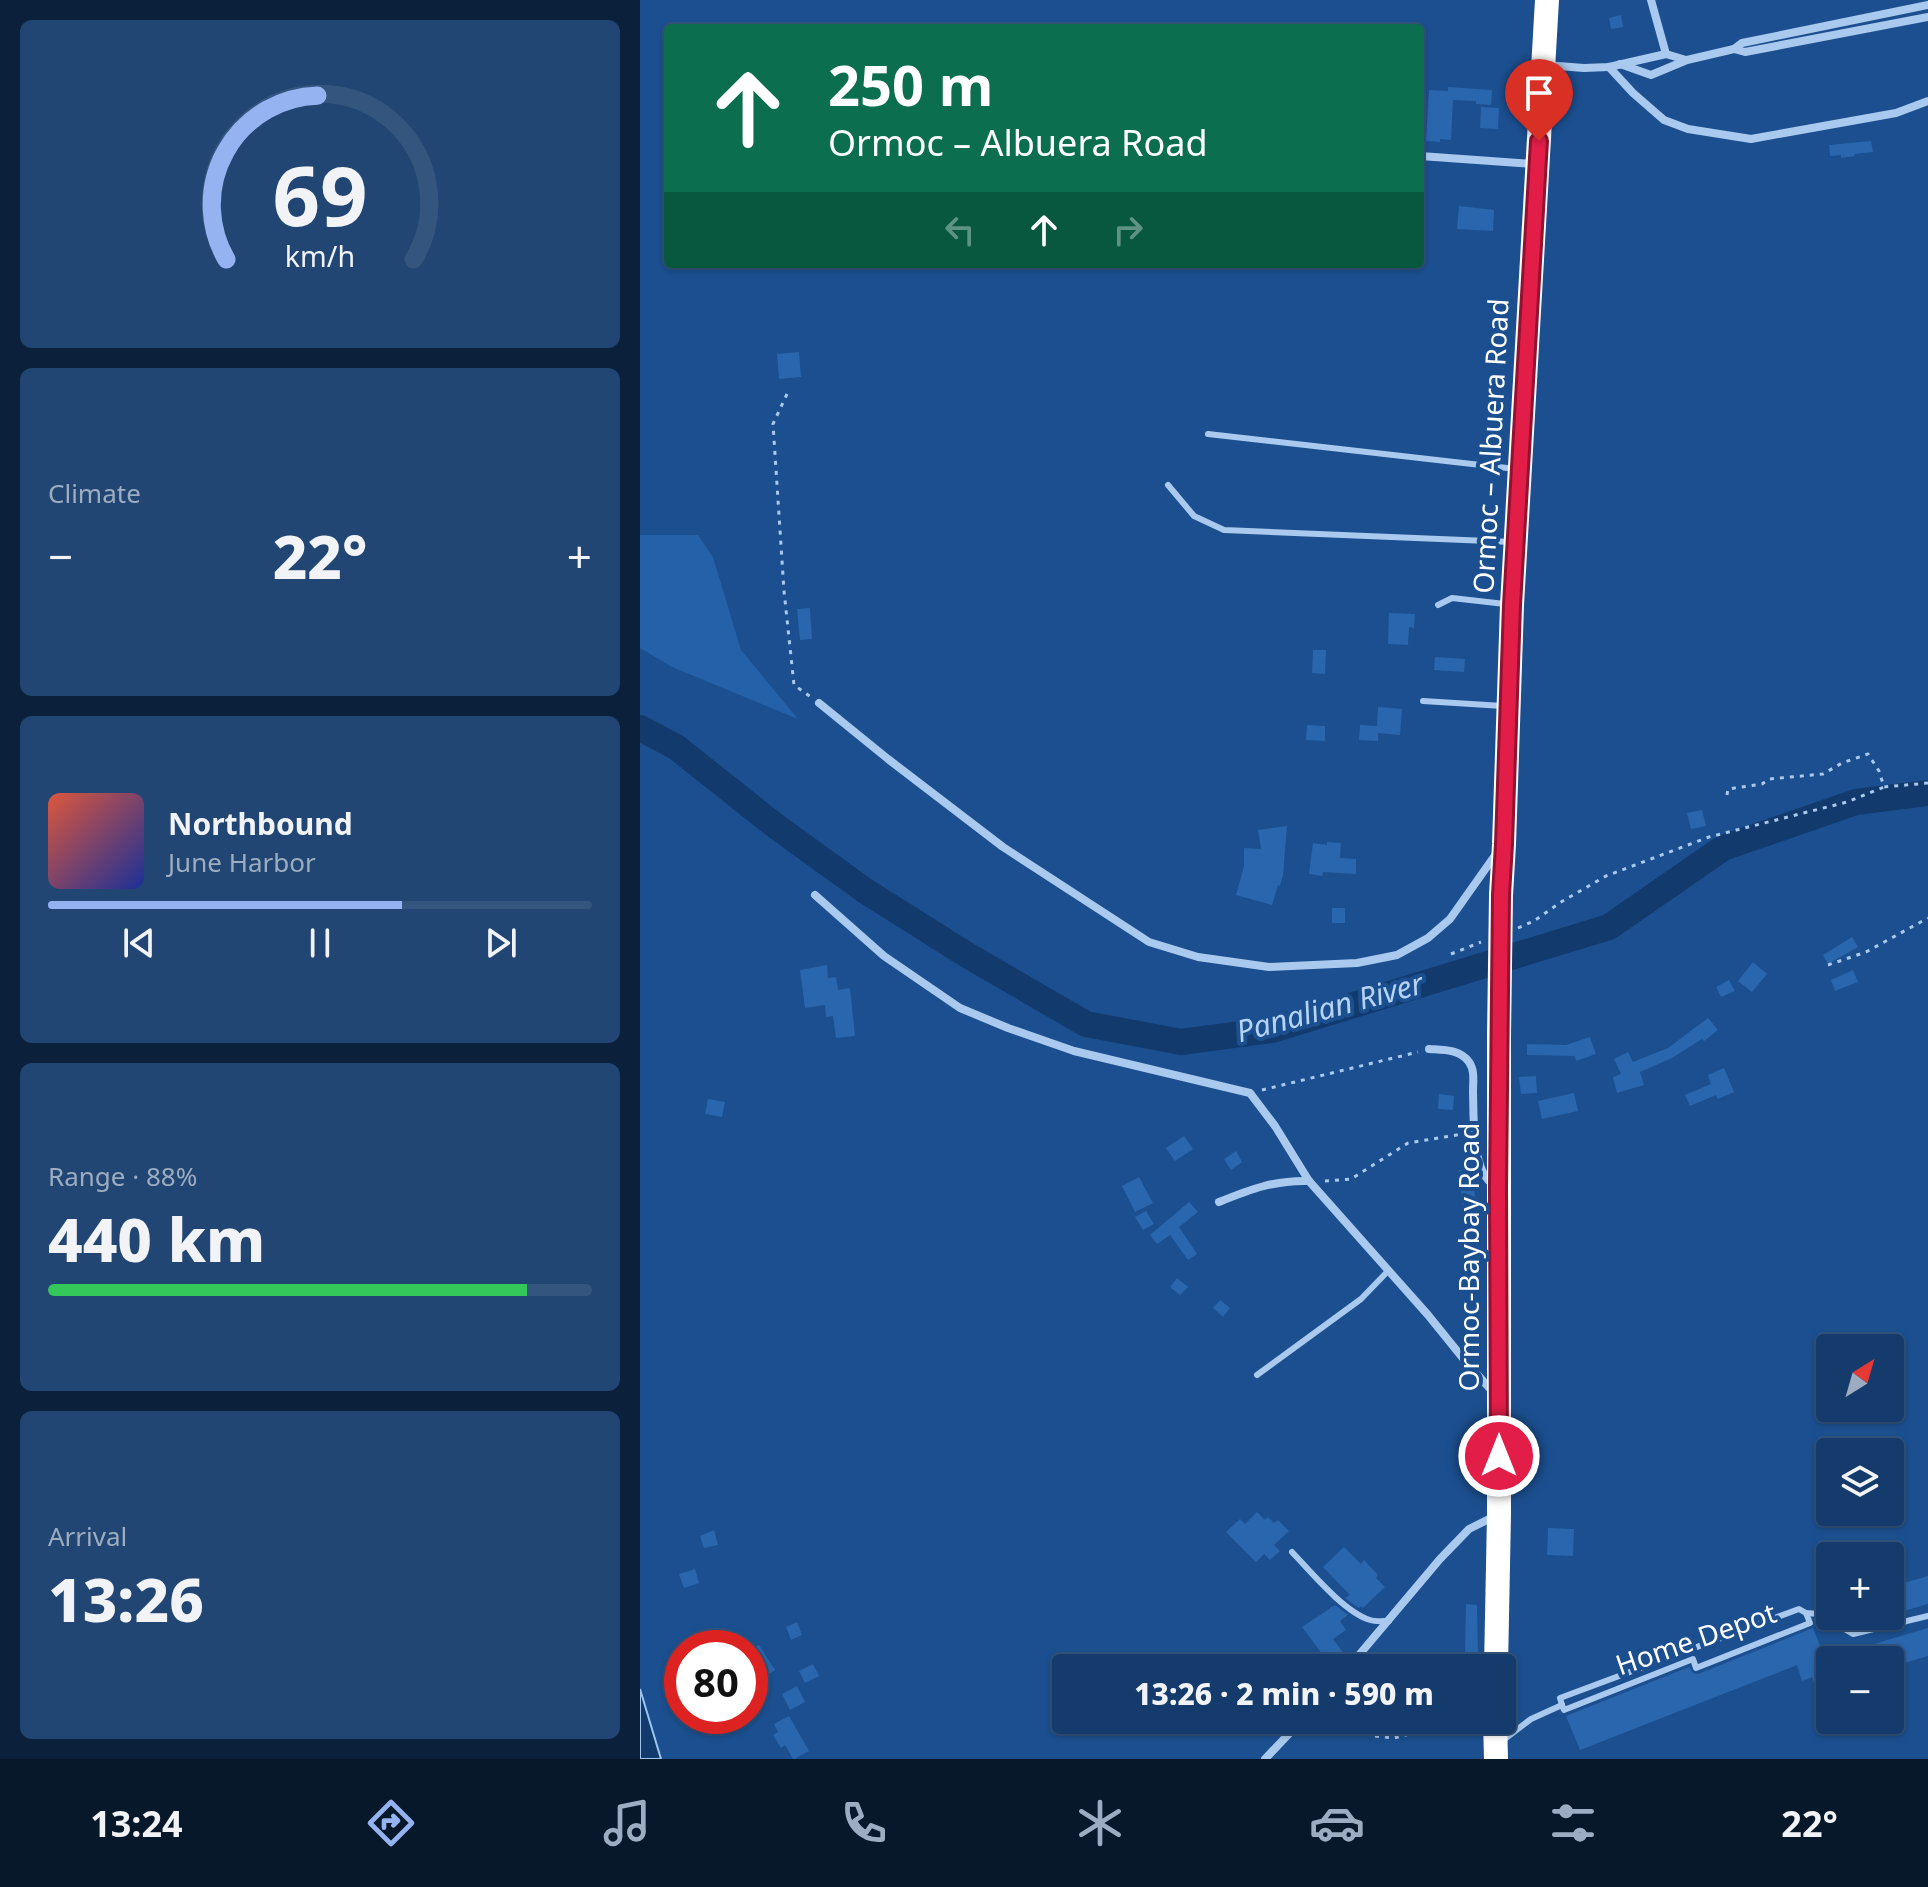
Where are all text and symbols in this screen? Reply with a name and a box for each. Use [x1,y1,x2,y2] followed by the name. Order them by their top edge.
[828,46,993,122] text: 250 m
[696,56,800,160] icon: ahead
[1505,59,1573,141] pin
[1517,71,1561,115] icon: arrive
[828,118,1208,167] text: Ormoc – Albuera Road
[272,136,368,249] text: 69
[938,208,982,252] icon: left
[1022,208,1066,252] icon: ahead
[1106,208,1150,252] icon: right
[285,236,355,275] text: km/h
[1463,298,1517,594] street label: Ormoc – Albuera Road
[48,475,141,511] text: Climate
[273,515,367,597] text: 22°
[48,526,73,586] text: −
[567,526,592,586] text: +
[168,803,353,844] text: Northbound
[168,844,316,880] text: June Harbor
[117,921,161,965] icon: previous
[298,921,342,965] icon: pause
[479,921,523,965] icon: next
[1232,962,1429,1051] water label: Panalian River
[1449,1123,1487,1391] street label: Ormoc-Baybay Road
[48,1158,197,1194] text: Range · 88%
[48,1198,265,1280] text: 440 km
[1816,1334,1904,1422] north arrow
[1816,1334,1904,1734] map controls
[1457,1414,1541,1498] position arrow
[1816,1438,1904,1526] button: layers
[48,1518,127,1554] text: Arrival
[1816,1542,1904,1630] button: +
[48,1558,204,1640] text: 13:26
[1610,1593,1781,1683] street label: Home Depot
[664,1630,768,1734] speed limit sign: 80
[1816,1646,1904,1734] button: −
[1134,1673,1434,1714] text: 13:26 · 2 min · 590 m
[363,1795,419,1851] icon: directions
[599,1795,655,1851] icon: music
[836,1795,892,1851] icon: phone
[1072,1795,1128,1851] icon: climate
[1309,1795,1365,1851] icon: car
[1545,1795,1601,1851] icon: filters
[90,1799,183,1848] text: 13:24
[1781,1799,1838,1848] text: 22°

